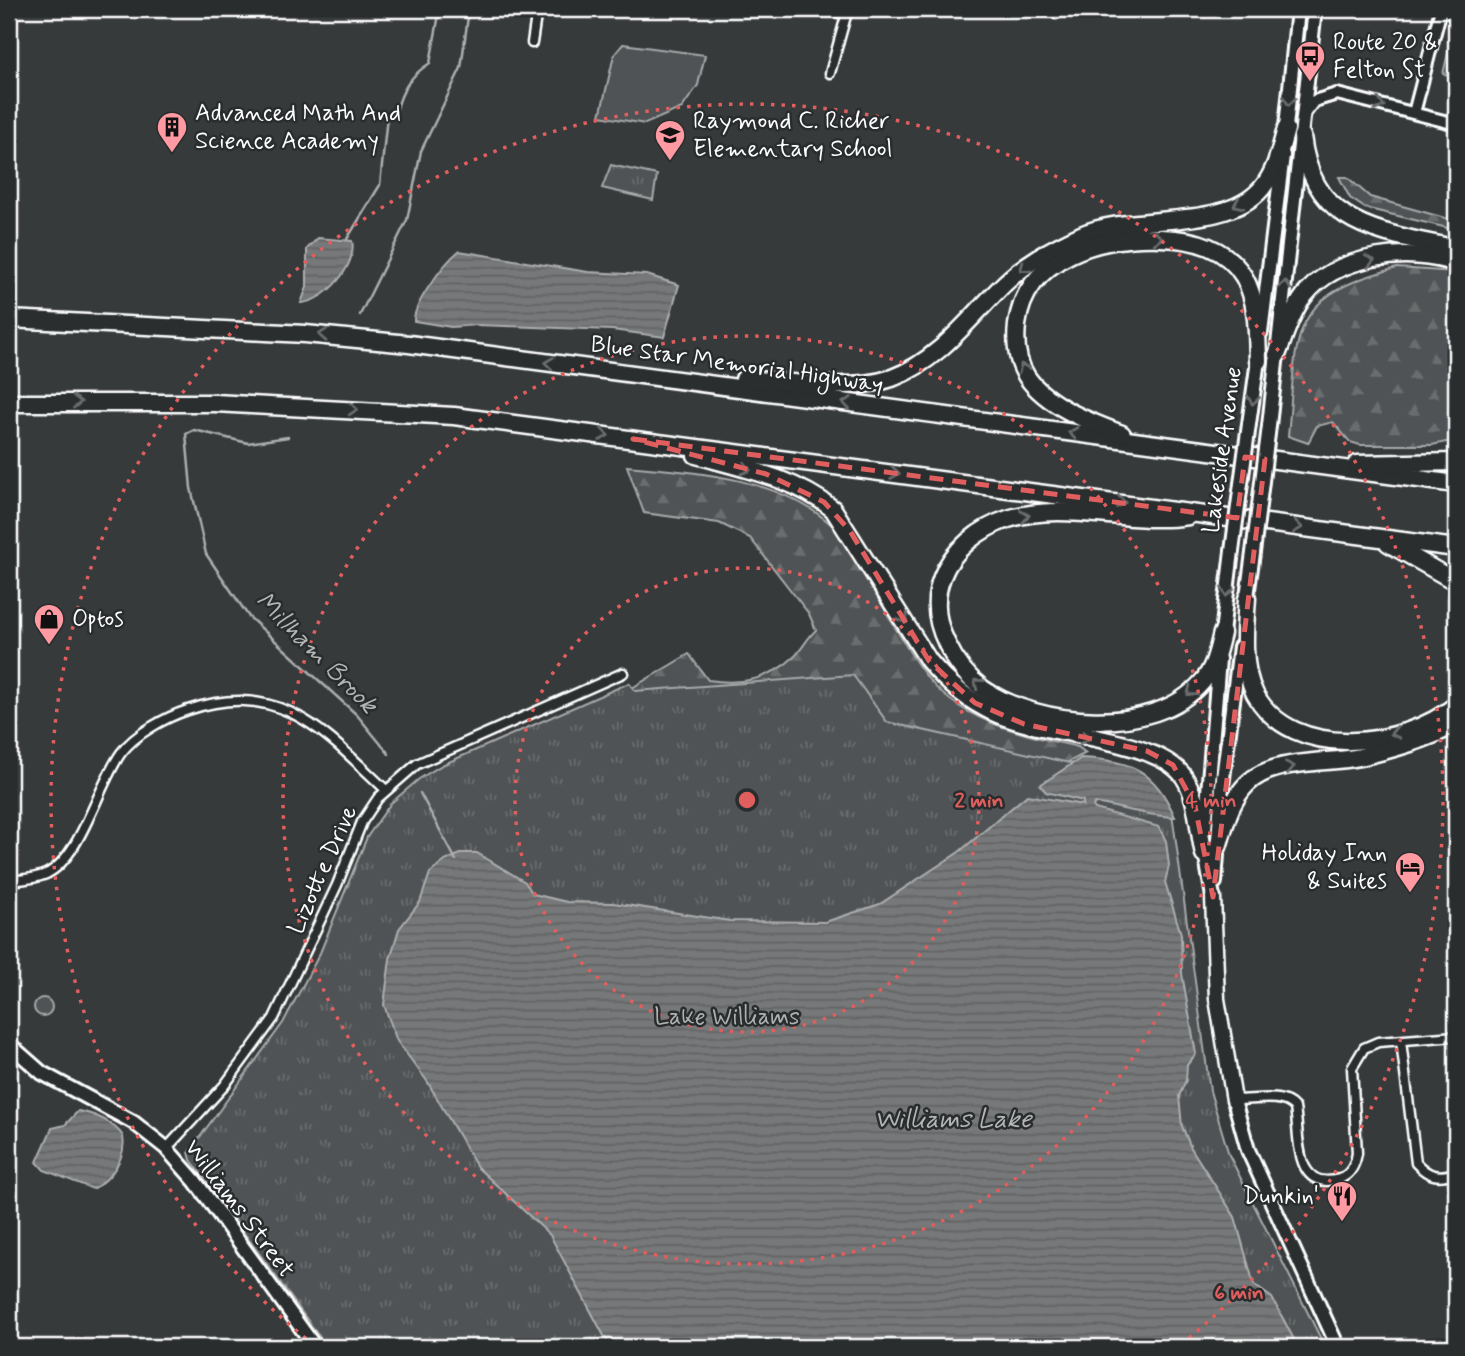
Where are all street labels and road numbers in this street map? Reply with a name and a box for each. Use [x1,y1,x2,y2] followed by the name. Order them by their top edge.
[588,329,885,403] street label: Blue Star Memorial Highway
[1196,365,1250,535] street label: Lakeside Avenue
[281,801,365,939] street label: Lizotte Drive
[177,1134,301,1284] street label: Williams Street

